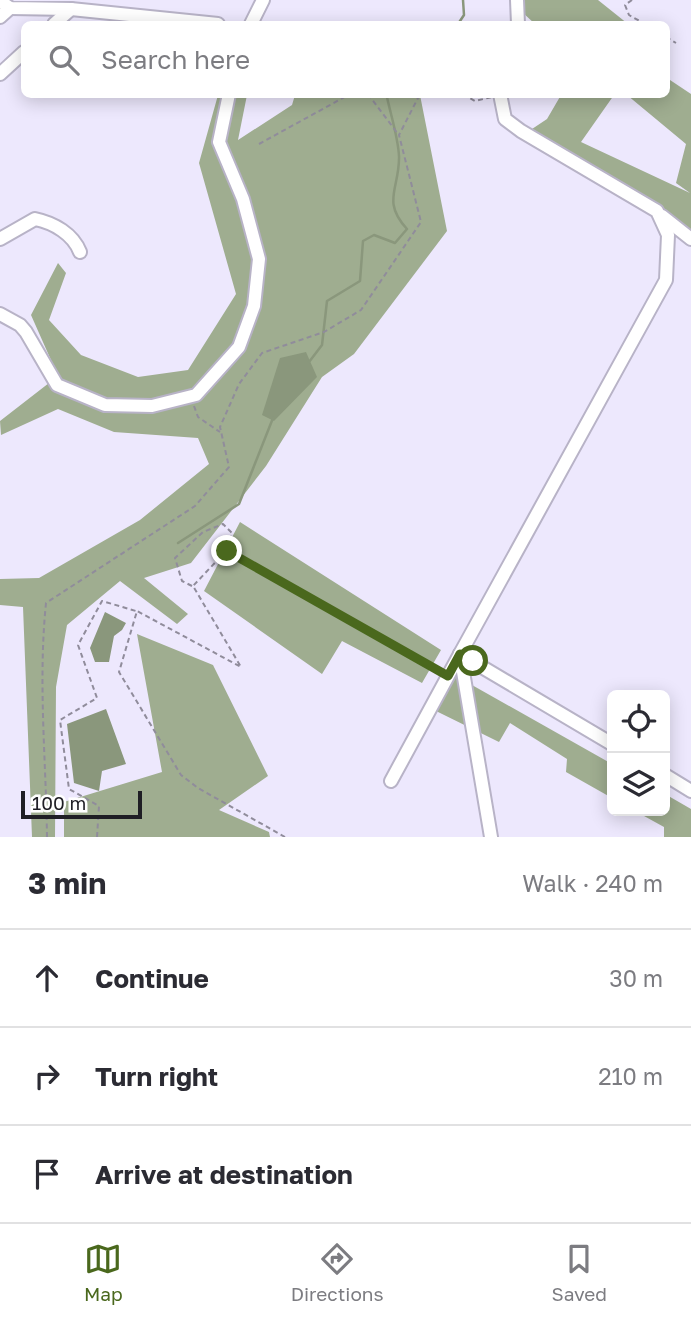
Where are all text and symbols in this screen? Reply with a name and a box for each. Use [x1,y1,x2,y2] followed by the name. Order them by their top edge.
[21,21,670,98] search box
[45,41,83,79] icon: search
[101,44,250,75] text: Search here
[211,535,242,566] route end
[457,645,488,676] route start
[607,690,670,816] map controls
[607,690,670,753] button: locate
[607,753,670,816] button: layers
[21,788,142,820] scale bar
[32,791,86,814] text: 100 m
[28,865,106,901] text: 3 min
[522,869,663,897] text: Walk · 240 m
[28,959,66,997] icon: ahead
[95,963,209,994] text: Continue
[609,964,663,992] text: 30 m
[28,1057,66,1095] icon: right
[95,1061,218,1092] text: Turn right
[598,1062,663,1090] text: 210 m
[28,1155,66,1193] icon: arrive
[95,1159,353,1190] text: Arrive at destination
[84,1240,123,1305] tab: Map
[291,1240,384,1305] tab: Directions
[552,1240,607,1305] tab: Saved

